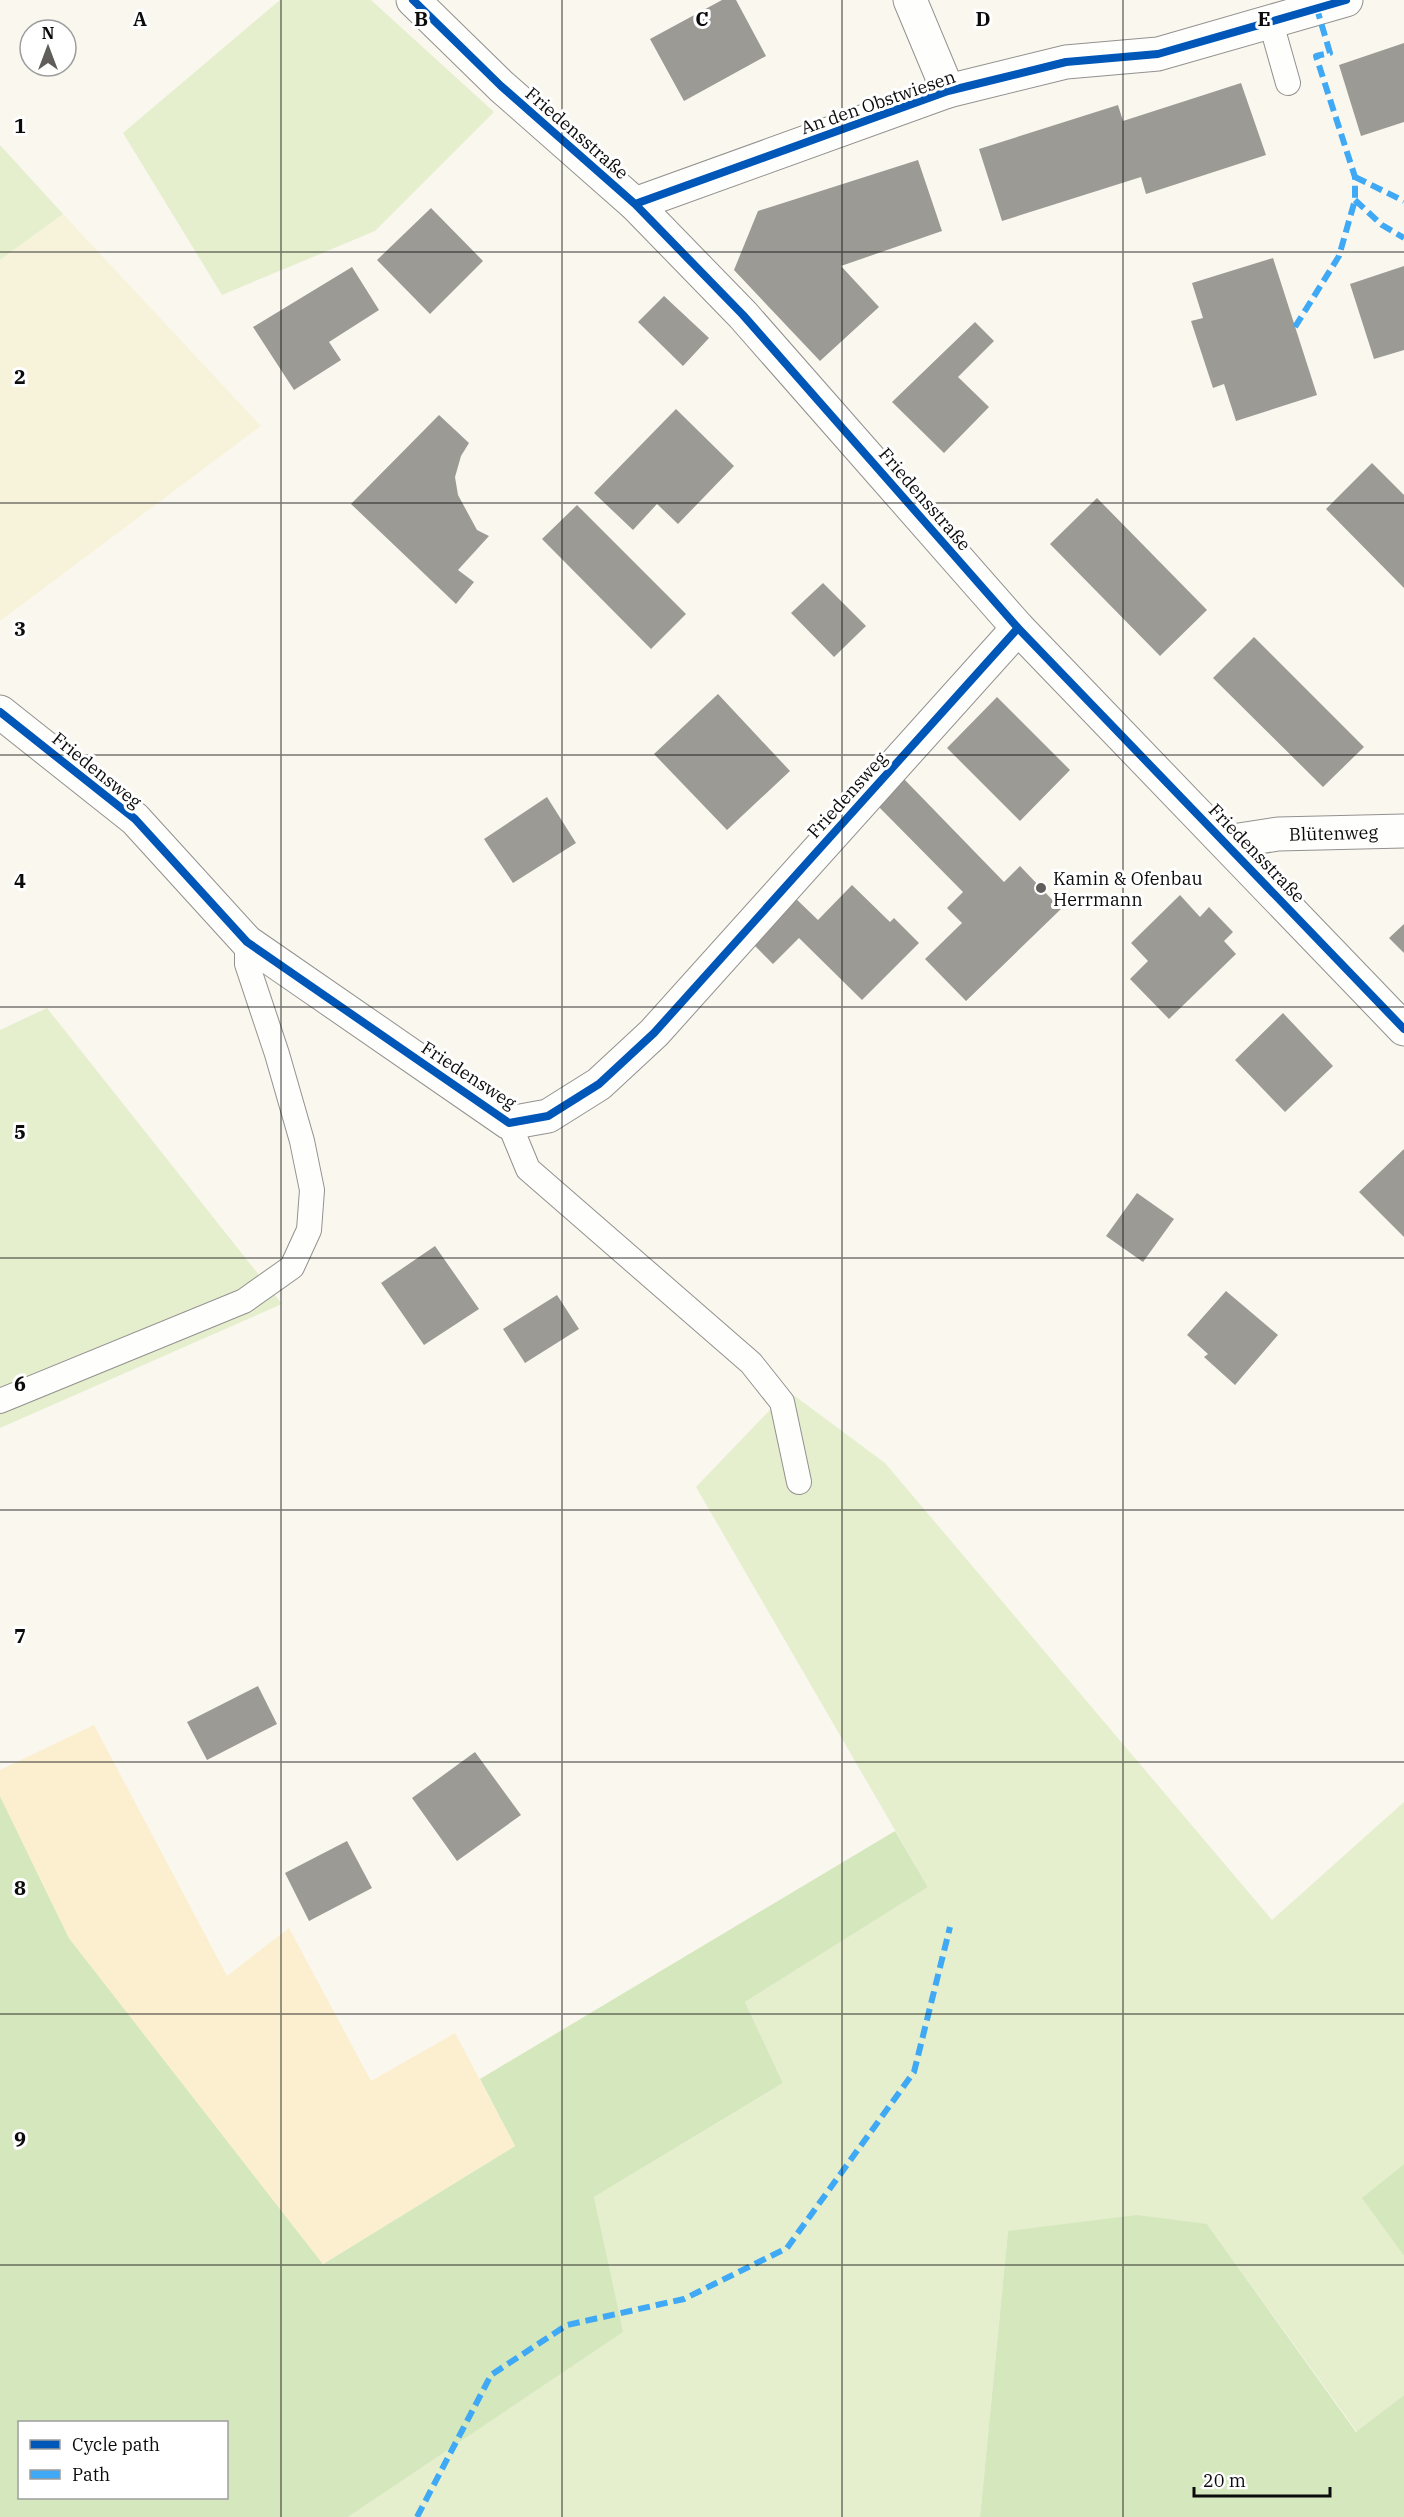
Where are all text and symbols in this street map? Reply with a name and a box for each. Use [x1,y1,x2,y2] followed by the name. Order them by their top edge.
[133,5,147,32] text: A
[414,5,428,32] text: B
[695,5,709,32] text: C
[975,5,991,32] text: D
[1257,5,1271,32] text: E
[18,18,78,78] north arrow
[42,23,54,43] text: N
[798,65,958,139] street label: An den Obstwiesen
[521,82,633,184] street label: Friedensstraße
[14,112,26,139] text: 1
[14,363,26,390] text: 2
[874,443,976,555] street label: Friedensstraße
[14,615,26,642] text: 3
[48,727,147,813] street label: Friedensweg
[802,747,892,843] street label: Friedensweg
[1204,799,1310,907] street label: Friedensstraße
[1288,820,1378,845] street label: Blütenweg
[14,867,26,894] text: 4
[1053,867,1203,911] place label: Kamin & Ofenbau Herrmann
[1034,881,1048,895] marker: Kamin & Ofenbau Herrmann
[417,1036,521,1114] street label: Friedensweg
[14,1118,26,1145] text: 5
[14,1370,26,1397] text: 6
[14,1622,26,1649] text: 7
[14,1874,26,1901] text: 8
[14,2125,26,2152] text: 9
[18,2421,228,2499] legend
[72,2433,160,2456] text: Cycle path
[1194,2460,1330,2498] scale bar
[72,2463,110,2486] text: Path
[1203,2469,1246,2492] text: 20 m

